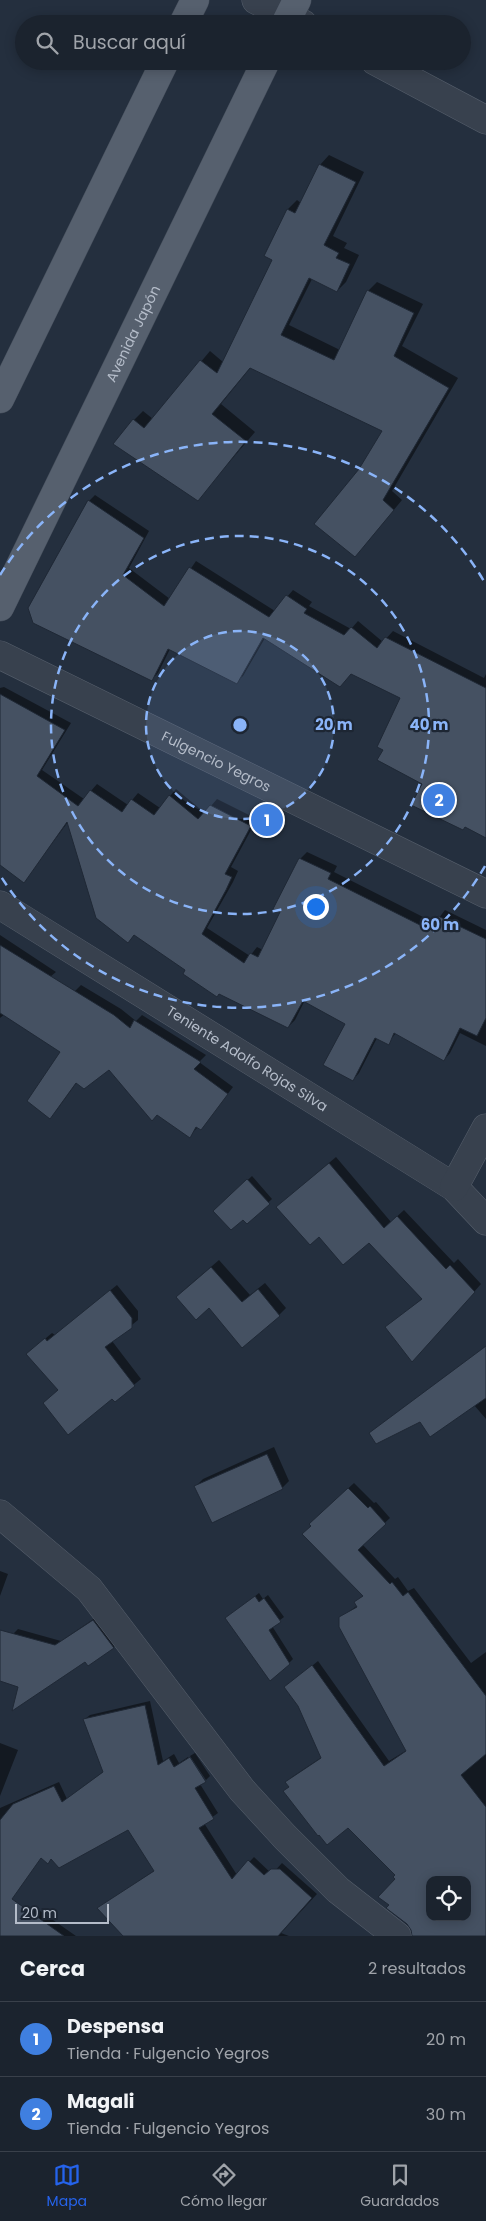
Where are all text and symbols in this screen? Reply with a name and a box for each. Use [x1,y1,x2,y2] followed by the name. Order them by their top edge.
[15,15,471,70] search box
[33,29,61,57] icon: search
[73,29,186,56] text: Buscar aquí
[101,282,165,385] street label: Avenida Japón
[315,714,353,735] text: 20 m
[409,714,449,735] text: 40 m
[231,716,249,734] centre of rings
[158,726,274,797] street label: Fulgencio Yegros
[423,781,455,819] pin: 2
[251,801,283,839] pin: 1
[303,894,329,920] your location
[421,914,459,935] text: 60 m
[163,1001,332,1116] street label: Teniente Adolfo Rojas Silva
[426,1876,471,1921] map controls
[426,1876,471,1921] button: locate
[15,1901,109,1924] scale bar
[22,1903,57,1923] text: 20 m
[20,1954,85,1983] text: Cerca
[368,1957,466,1980] text: 2 resultados
[67,2013,164,2040] text: Despensa
[33,2028,39,2051] text: 1
[426,2028,466,2051] text: 20 m
[67,2042,269,2065] text: Tienda · Fulgencio Yegros
[67,2088,134,2115] text: Magali
[31,2103,41,2126] text: 2
[426,2103,466,2126] text: 30 m
[67,2117,269,2140] text: Tienda · Fulgencio Yegros
[47,2161,87,2212] tab: Mapa
[180,2161,267,2212] tab: Cómo llegar
[360,2161,439,2212] tab: Guardados

